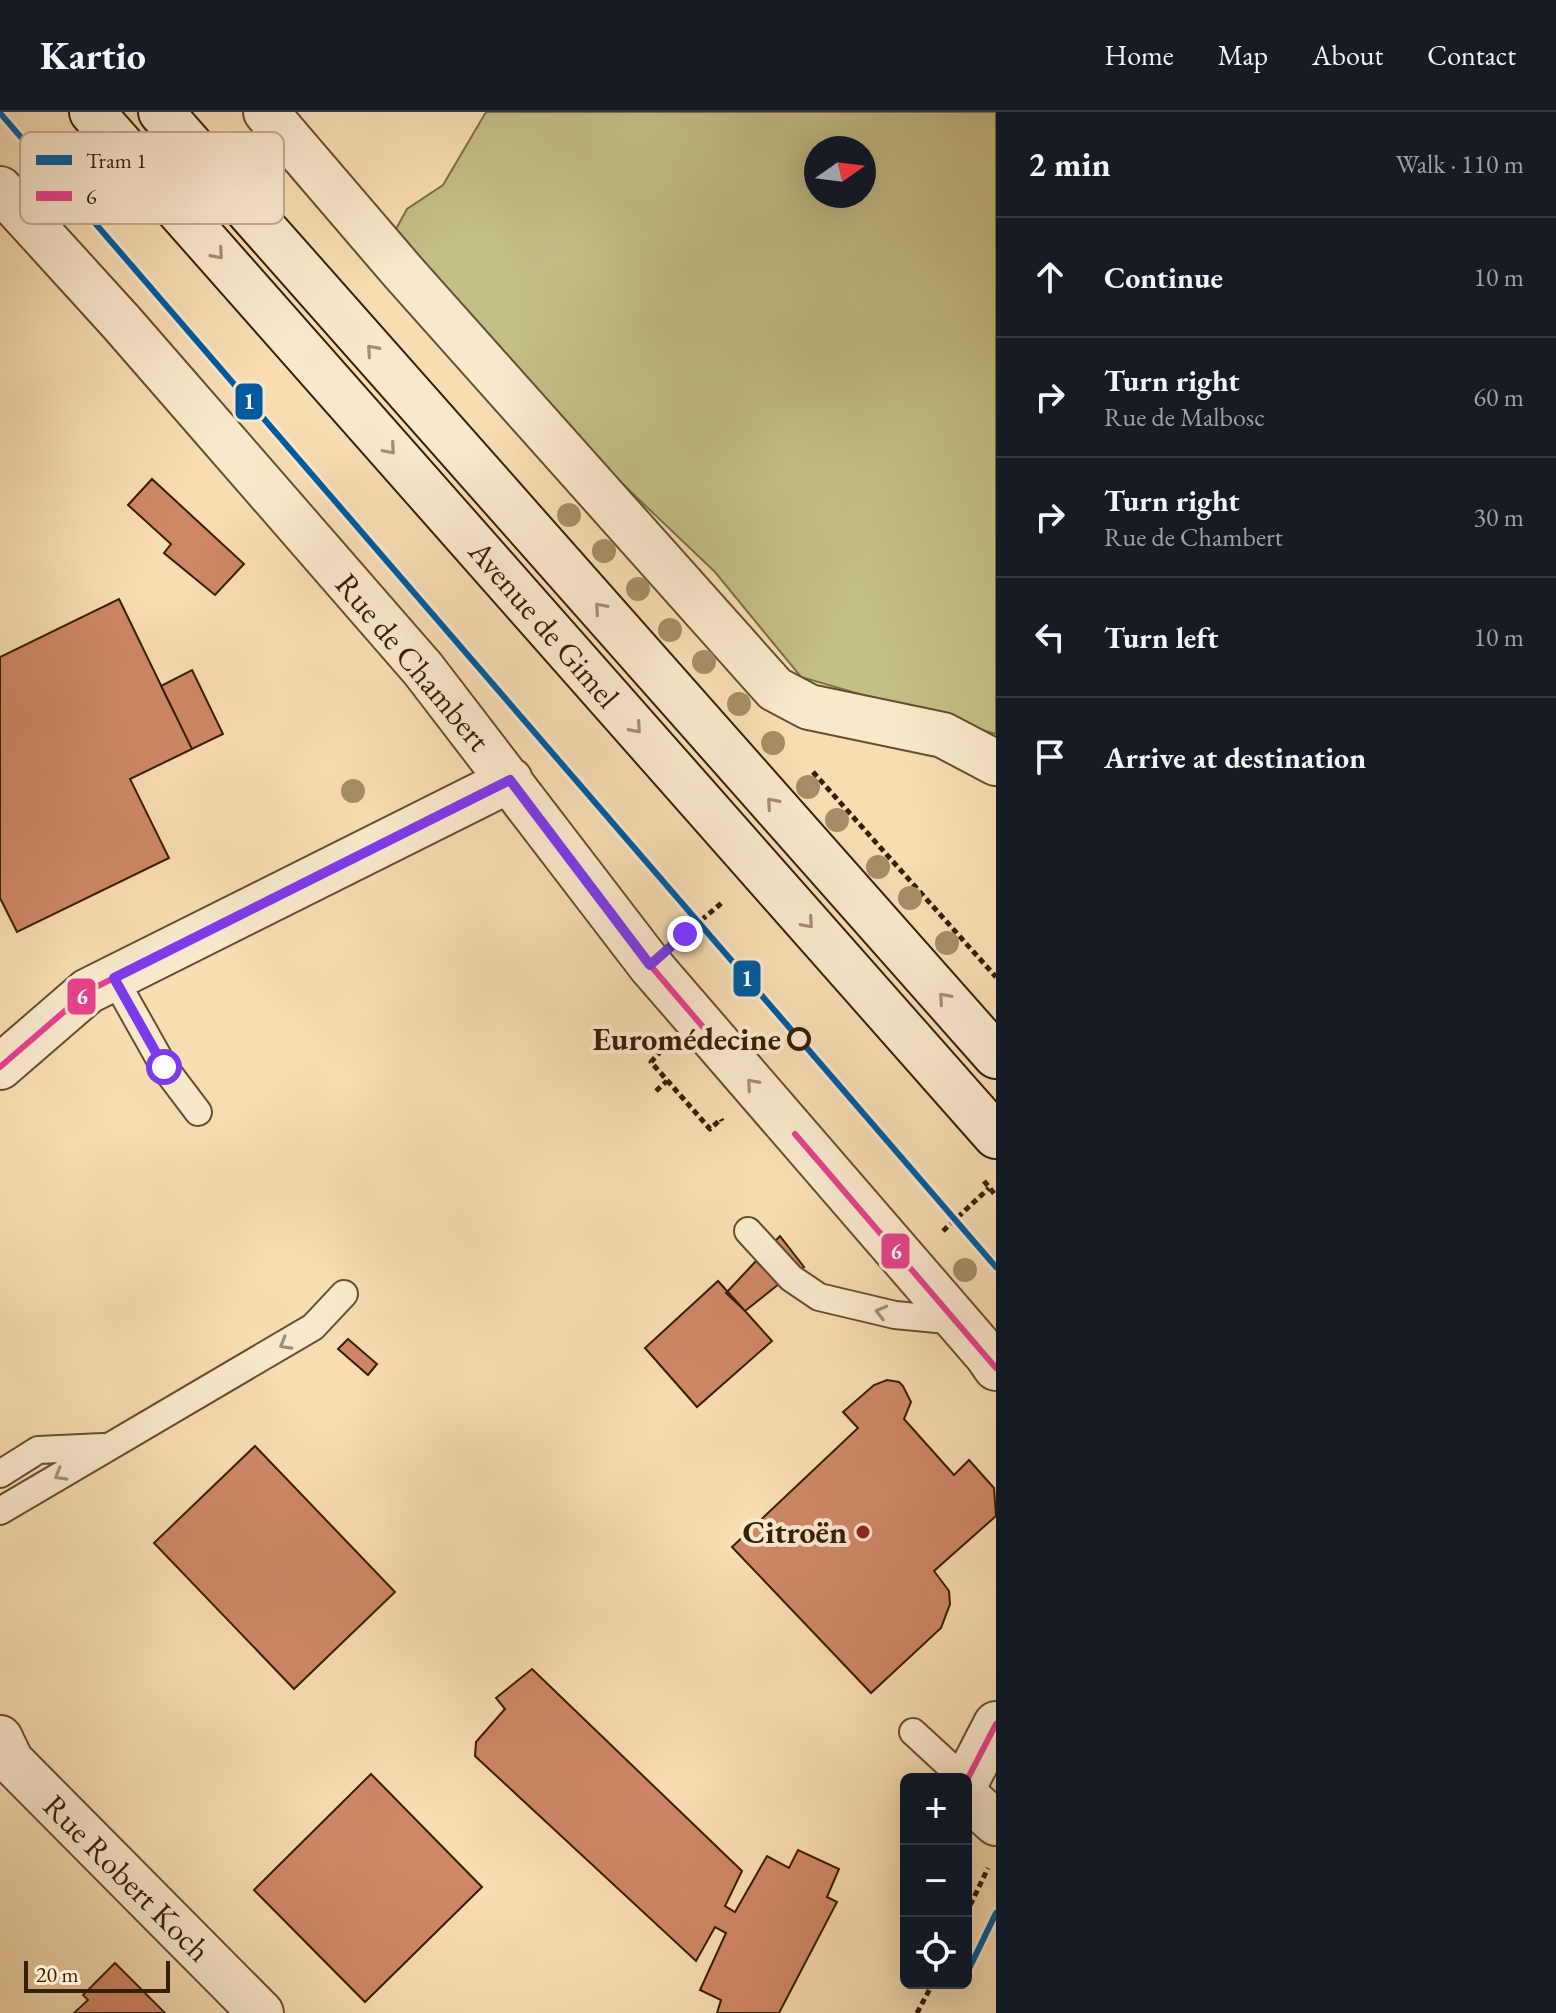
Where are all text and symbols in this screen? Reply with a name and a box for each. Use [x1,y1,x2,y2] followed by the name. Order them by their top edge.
[40,31,146,80] text: Kartio
[1104,37,1174,73] text: Home
[1218,37,1268,73] text: Map
[1312,37,1383,73] text: About
[1427,37,1516,73] text: Contact
[20,132,284,224] legend
[804,136,876,208] north arrow
[1028,142,1111,186] text: 2 min
[86,146,147,175] text: Tram 1
[1396,147,1524,181] text: Walk · 110 m
[86,182,97,211] text: 6
[209,245,223,260] one-way arrow
[1028,255,1072,299] icon: ahead
[1104,258,1223,297] text: Continue
[1474,260,1524,294] text: 10 m
[367,345,382,360] one-way arrow
[1104,361,1240,400] text: Turn right
[1028,375,1072,419] icon: right
[1474,380,1524,414] text: 60 m
[234,382,264,421] line badge: 1
[243,387,255,416] text: 1
[1104,400,1265,434] text: Rue de Malbosc
[381,440,395,455] one-way arrow
[1104,481,1240,520] text: Turn right
[1028,495,1072,539] icon: right
[1474,500,1524,534] text: 30 m
[1104,520,1283,554] text: Rue de Chambert
[459,530,629,717] street label: Avenue de Gimel
[326,564,500,760] street label: Rue de Chambert
[595,603,610,618] one-way arrow
[1028,615,1072,659] icon: left
[1104,618,1218,657] text: Turn left
[1474,620,1524,654] text: 10 m
[627,719,641,734] one-way arrow
[1028,735,1072,779] icon: arrive
[1104,738,1366,777] text: Arrive at destination
[767,798,782,813] one-way arrow
[798,914,813,929] one-way arrow
[667,916,703,952] route end
[732,959,762,998] line badge: 1
[741,964,753,993] text: 1
[66,977,97,1016] line badge: 6
[76,982,88,1011] text: 6
[940,992,954,1007] one-way arrow
[592,1018,781,1060] place label: Euromédecine
[788,1028,810,1050] marker: Euromédecine
[146,1049,182,1085] route start
[747,1078,762,1093] one-way arrow
[880,1232,911,1270] line badge: 6
[890,1237,902,1266] text: 6
[875,1304,888,1321] one-way arrow
[279,1334,294,1350] one-way arrow
[54,1465,69,1481] one-way arrow
[742,1511,847,1553] place label: Citroën
[854,1523,872,1541] marker: Citroën
[900,1773,972,1989] map controls
[900,1773,972,1845] button: +
[34,1785,220,1971] street label: Rue Robert Koch
[900,1845,972,1917] button: −
[900,1917,972,1989] button: locate
[24,1957,170,1993] scale bar
[36,1960,79,1989] text: 20 m

